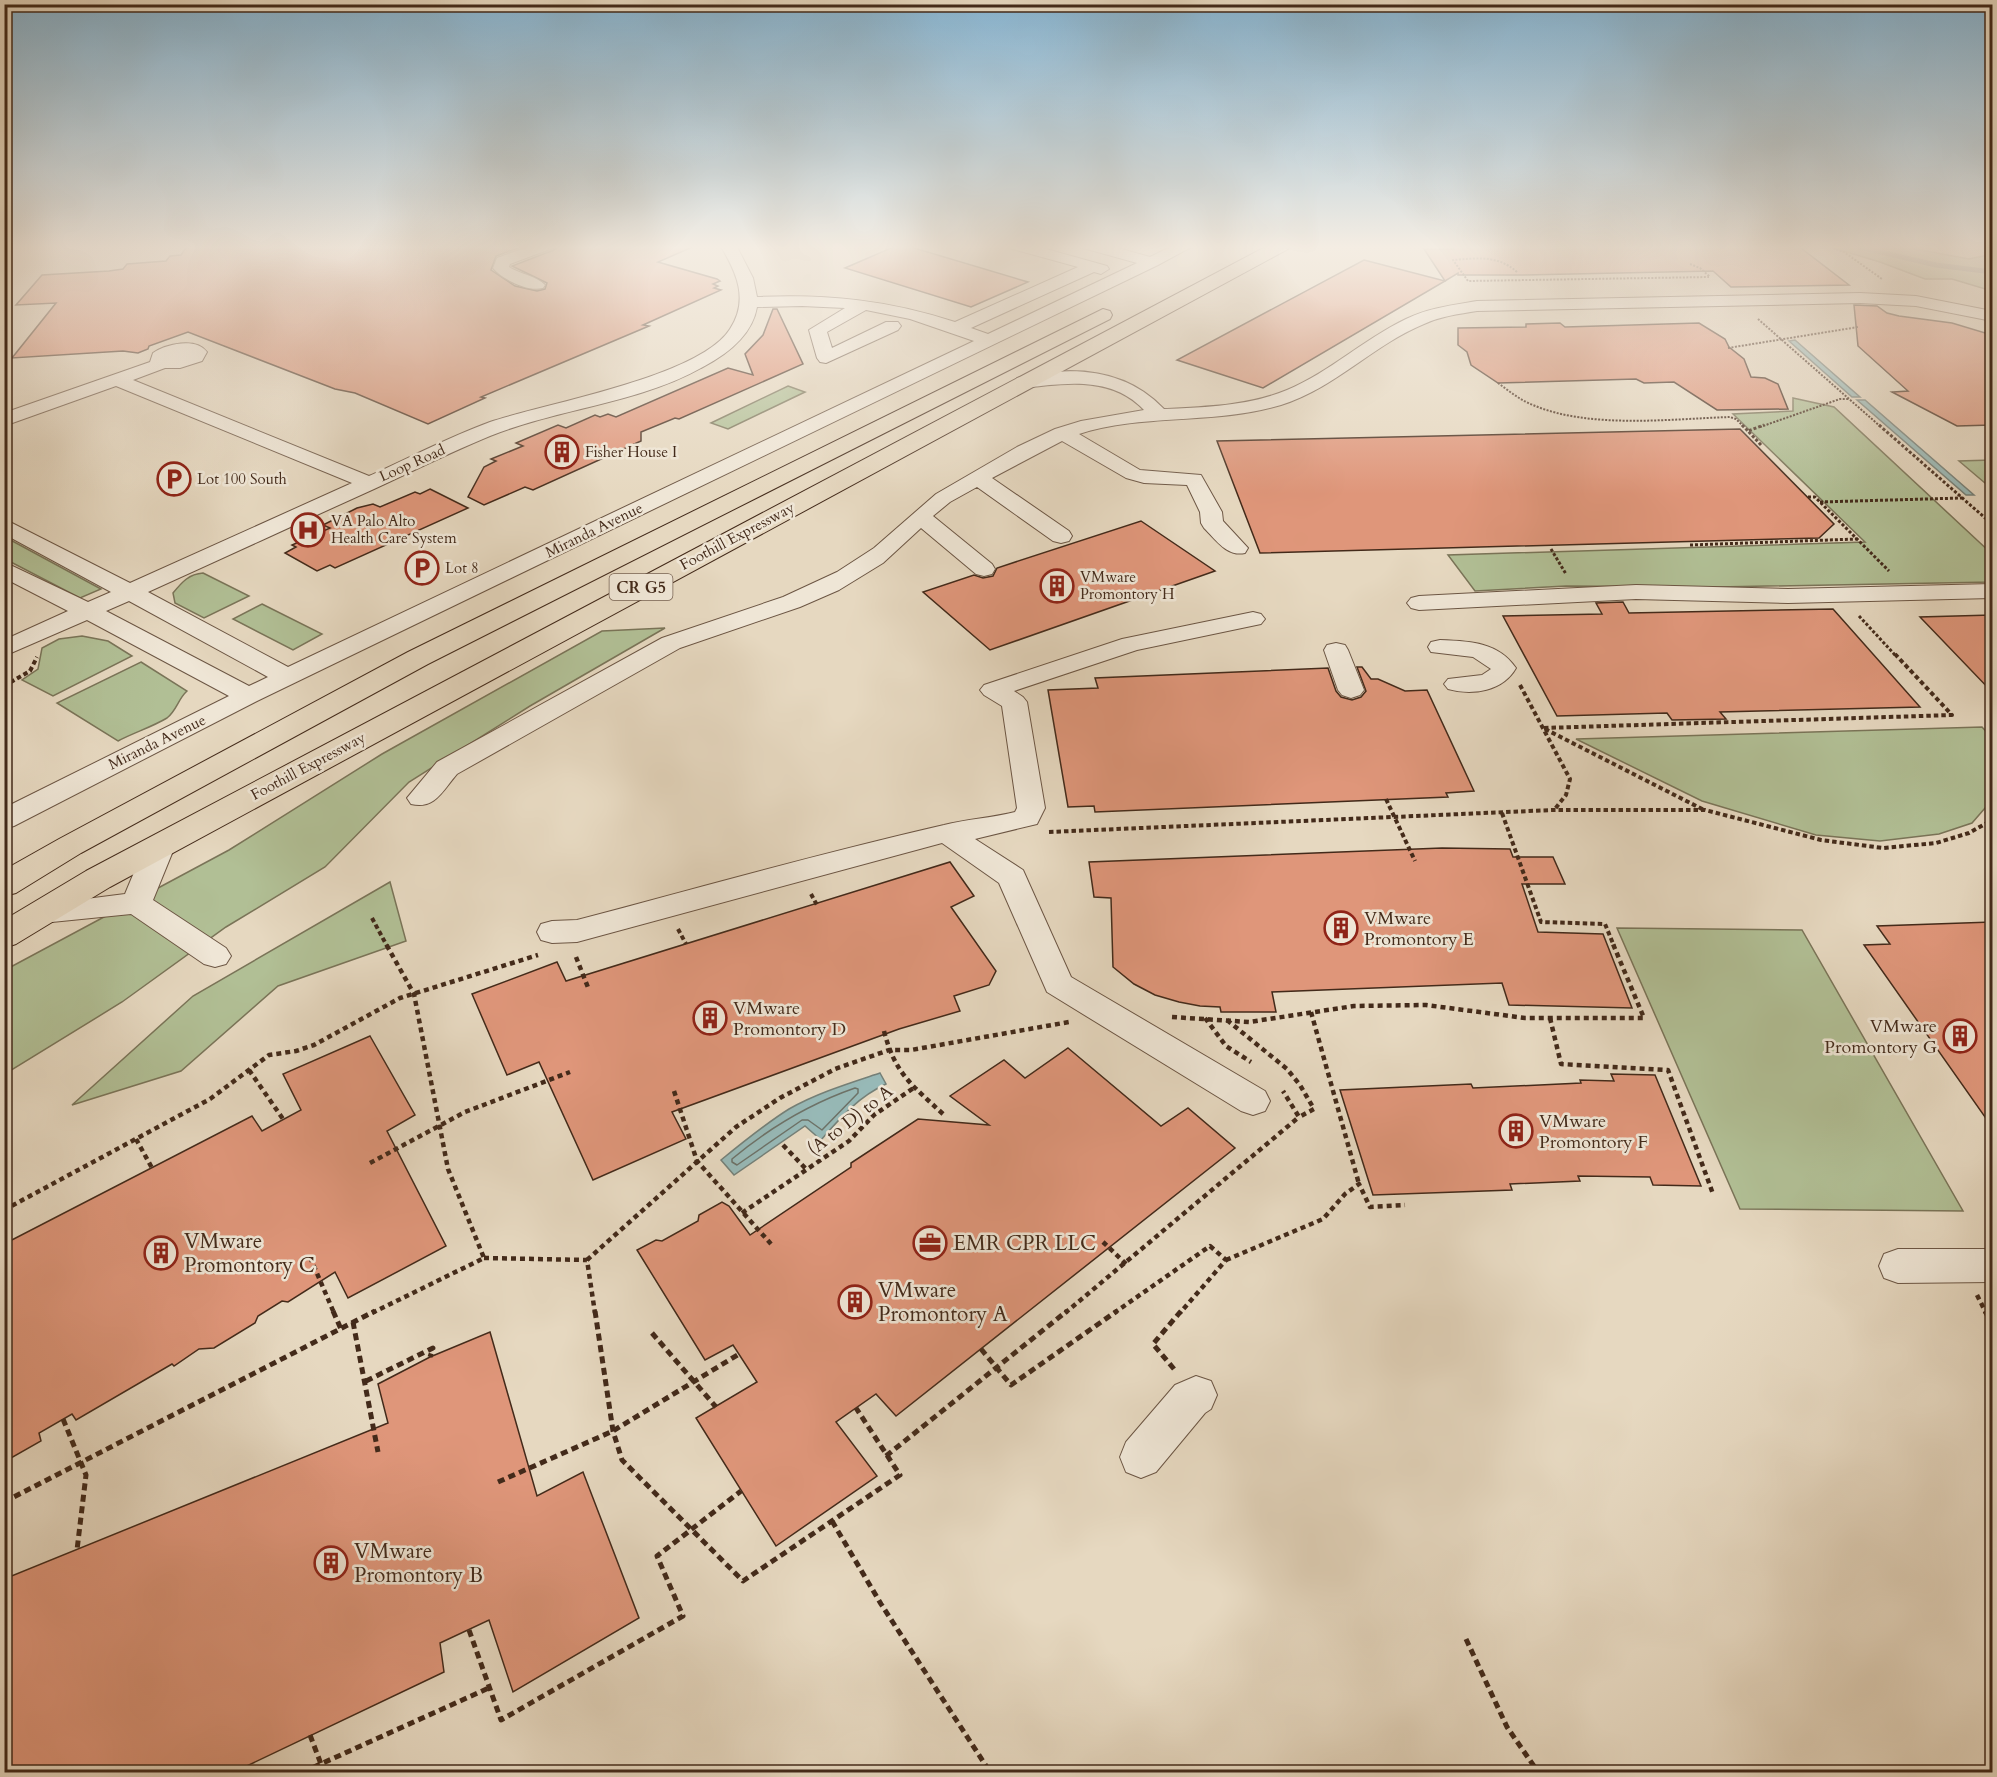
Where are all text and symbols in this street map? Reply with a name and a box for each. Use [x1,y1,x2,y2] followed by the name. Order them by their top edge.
[544,434,580,470] building icon: Fisher House I
[376,440,448,486] street label: Loop Road
[585,442,677,462] place label: Fisher House I
[156,461,192,497] parking icon: Lot 100 South
[197,469,288,489] place label: Lot 100 South
[676,497,798,575] street label: Foothill Expressway
[542,498,646,562] street label: Miranda Avenue
[331,511,457,548] place label: VA Palo Alto Health Care System
[290,512,326,548] hospital icon: VA Palo Alto Health Care System
[404,550,440,586] parking icon: Lot 8
[445,558,479,578] place label: Lot 8
[1080,567,1175,604] place label: VMware Promontory H
[1039,568,1075,604] building icon: VMware Promontory H
[610,574,672,600] road number: CR G5
[105,710,209,774] street label: Miranda Avenue
[247,727,369,805] street label: Foothill Expressway
[1364,906,1474,952] place label: VMware Promontory E
[1323,910,1359,946] building icon: VMware Promontory E
[733,996,846,1042] place label: VMware Promontory D
[692,1000,728,1036] building icon: VMware Promontory D
[1824,1014,1937,1060] place label: VMware Promontory G
[1942,1018,1978,1054] building icon: VMware Promontory G
[802,1079,898,1162] street label: (A to D) to A
[1539,1109,1648,1155] place label: VMware Promontory F
[1498,1113,1534,1149] building icon: VMware Promontory F
[912,1225,948,1261] office icon: EMR CPR LLC
[184,1227,315,1280] place label: VMware Promontory C
[953,1229,1096,1258] place label: EMR CPR LLC
[143,1235,179,1271] building icon: VMware Promontory C
[878,1276,1008,1329] place label: VMware Promontory A
[837,1284,873,1320] building icon: VMware Promontory A
[354,1537,483,1590] place label: VMware Promontory B
[313,1545,349,1581] building icon: VMware Promontory B

